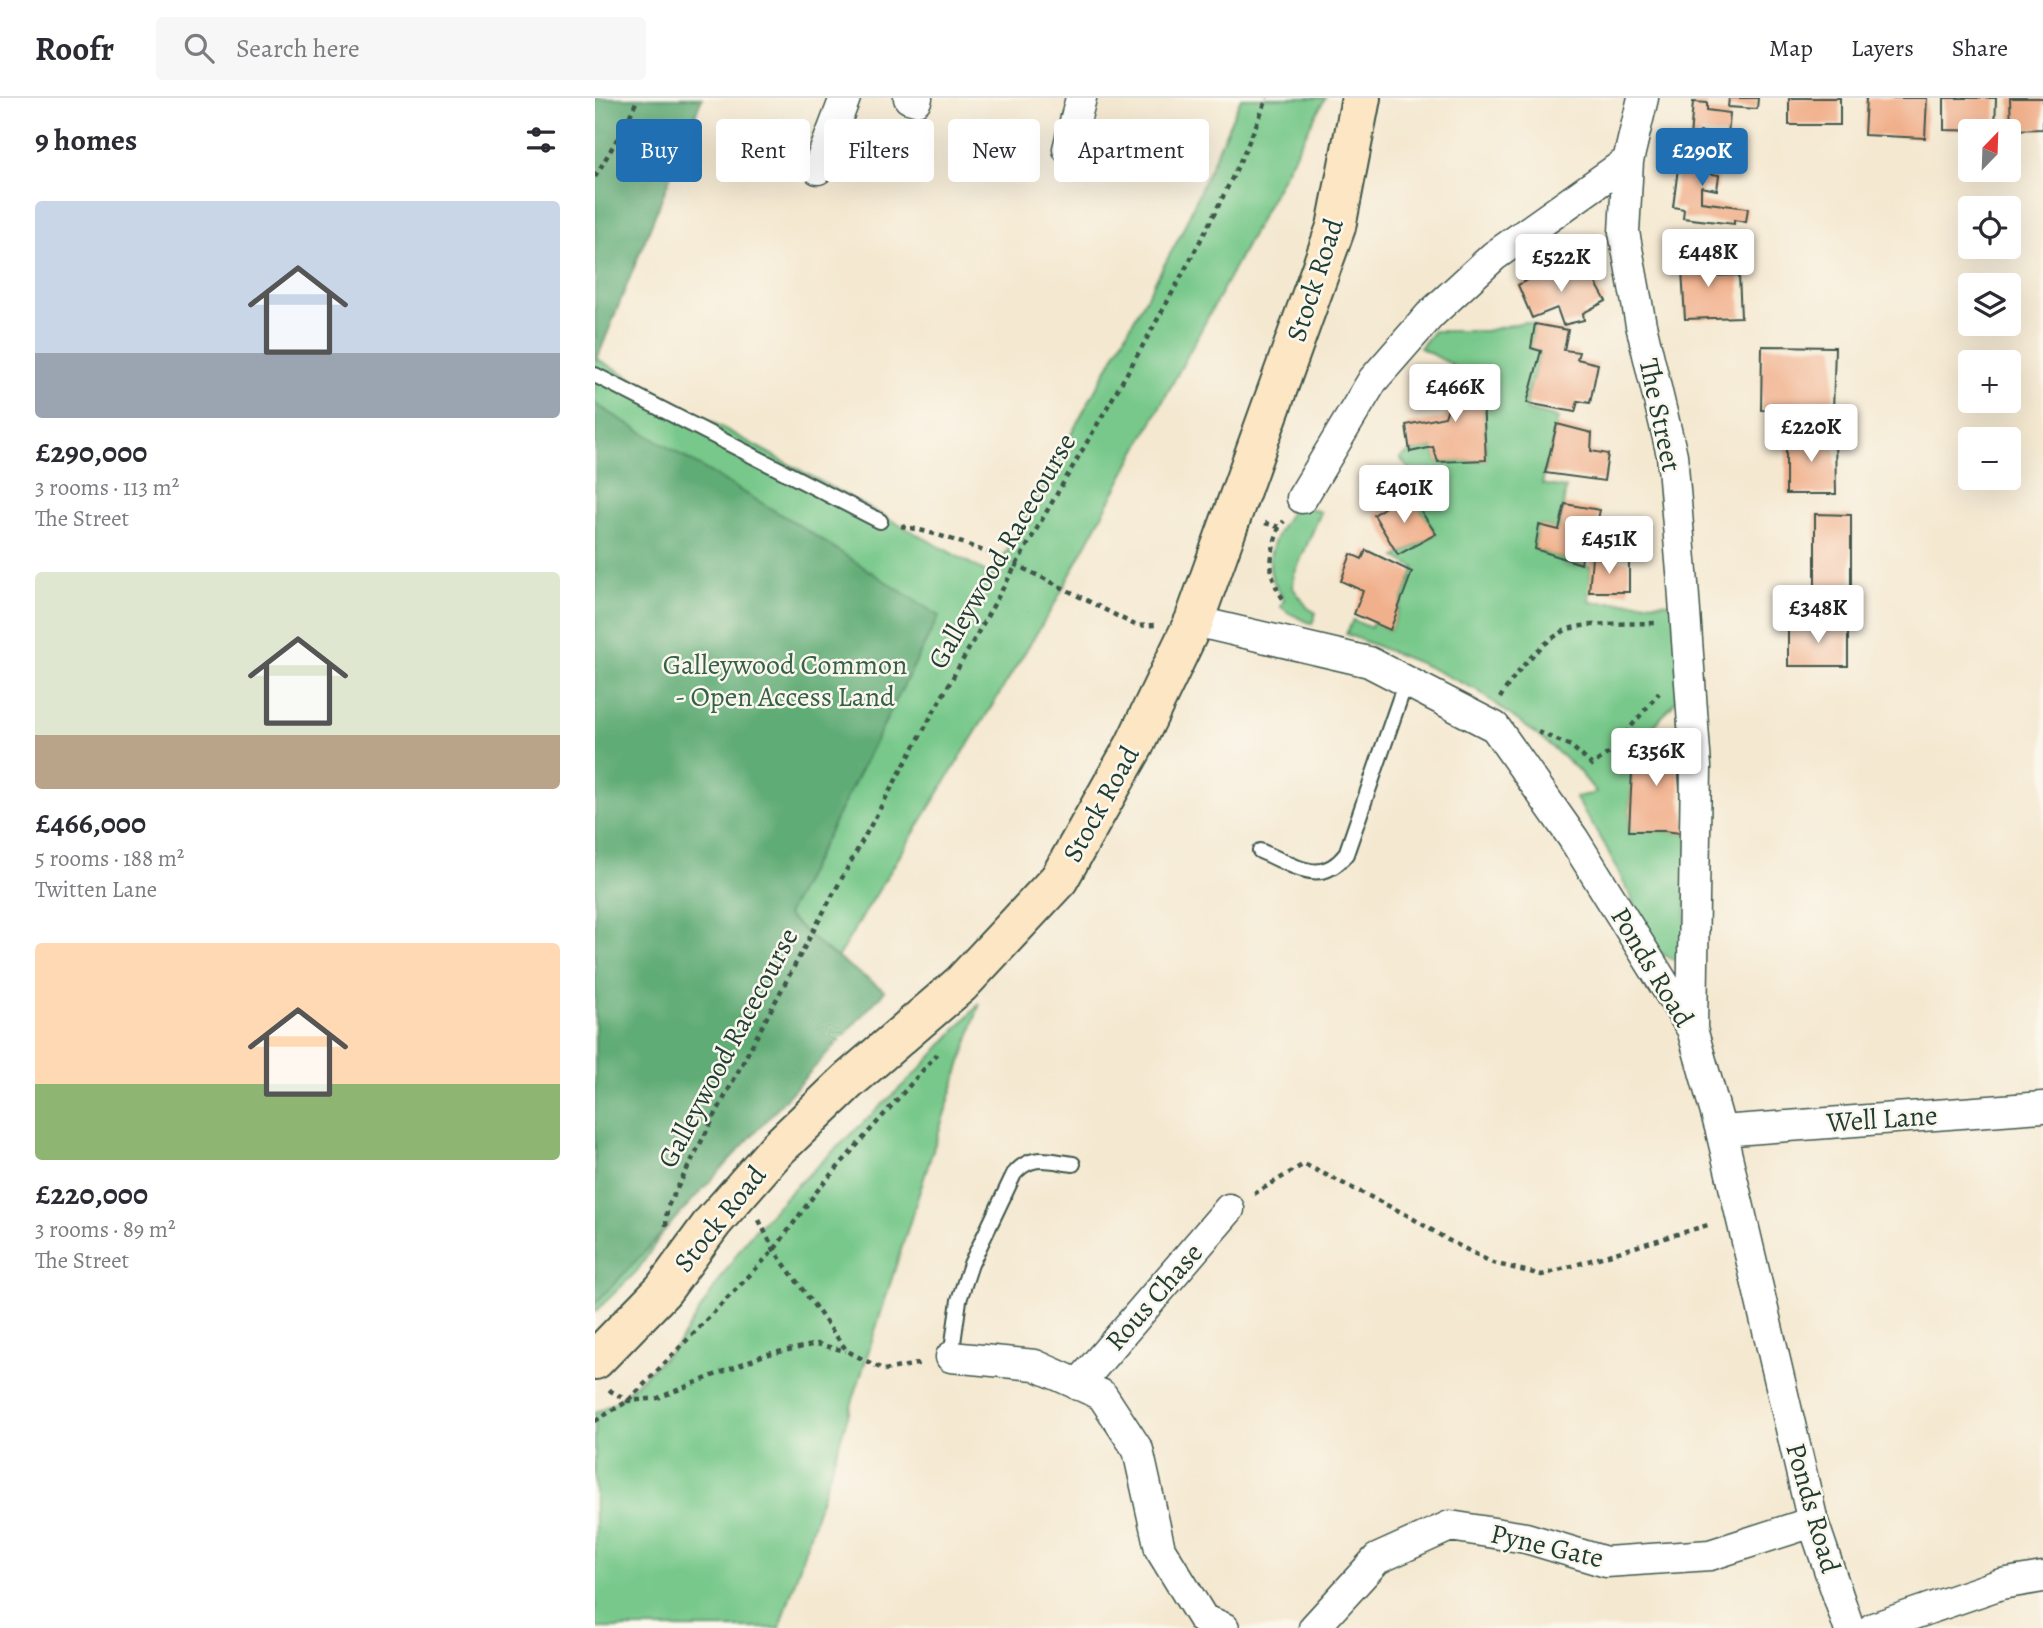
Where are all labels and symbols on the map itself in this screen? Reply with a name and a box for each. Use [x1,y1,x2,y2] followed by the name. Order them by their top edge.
[1958,119,2021,182] north arrow
[1653,129,1751,188] pin: £290K
[1277,213,1353,347] street label: Stock Road
[1659,230,1757,289] pin: £448K
[1512,234,1610,294] pin: £522K
[1629,355,1691,475] street label: The Street
[1406,364,1504,424] pin: £466K
[1762,404,1860,464] pin: £220K
[919,426,1085,676] street label: Galleywood Racecourse
[1355,466,1453,525] pin: £401K
[1560,517,1658,576] pin: £451K
[1769,586,1867,645] pin: £348K
[663,646,907,716] park label: Galleywood Common - Open Access Land
[1607,728,1705,788] pin: £356K
[1053,738,1149,869] street label: Stock Road
[1601,900,1703,1035] street label: Ponds Road
[649,921,807,1175] street label: Galleywood Racecourse
[1824,1096,1939,1142] street label: Well Lane
[665,1157,776,1281] street label: Stock Road
[1097,1235,1211,1359] street label: Rous Chase
[1776,1439,1850,1578] street label: Ponds Road
[1487,1515,1607,1577] street label: Pyne Gate

